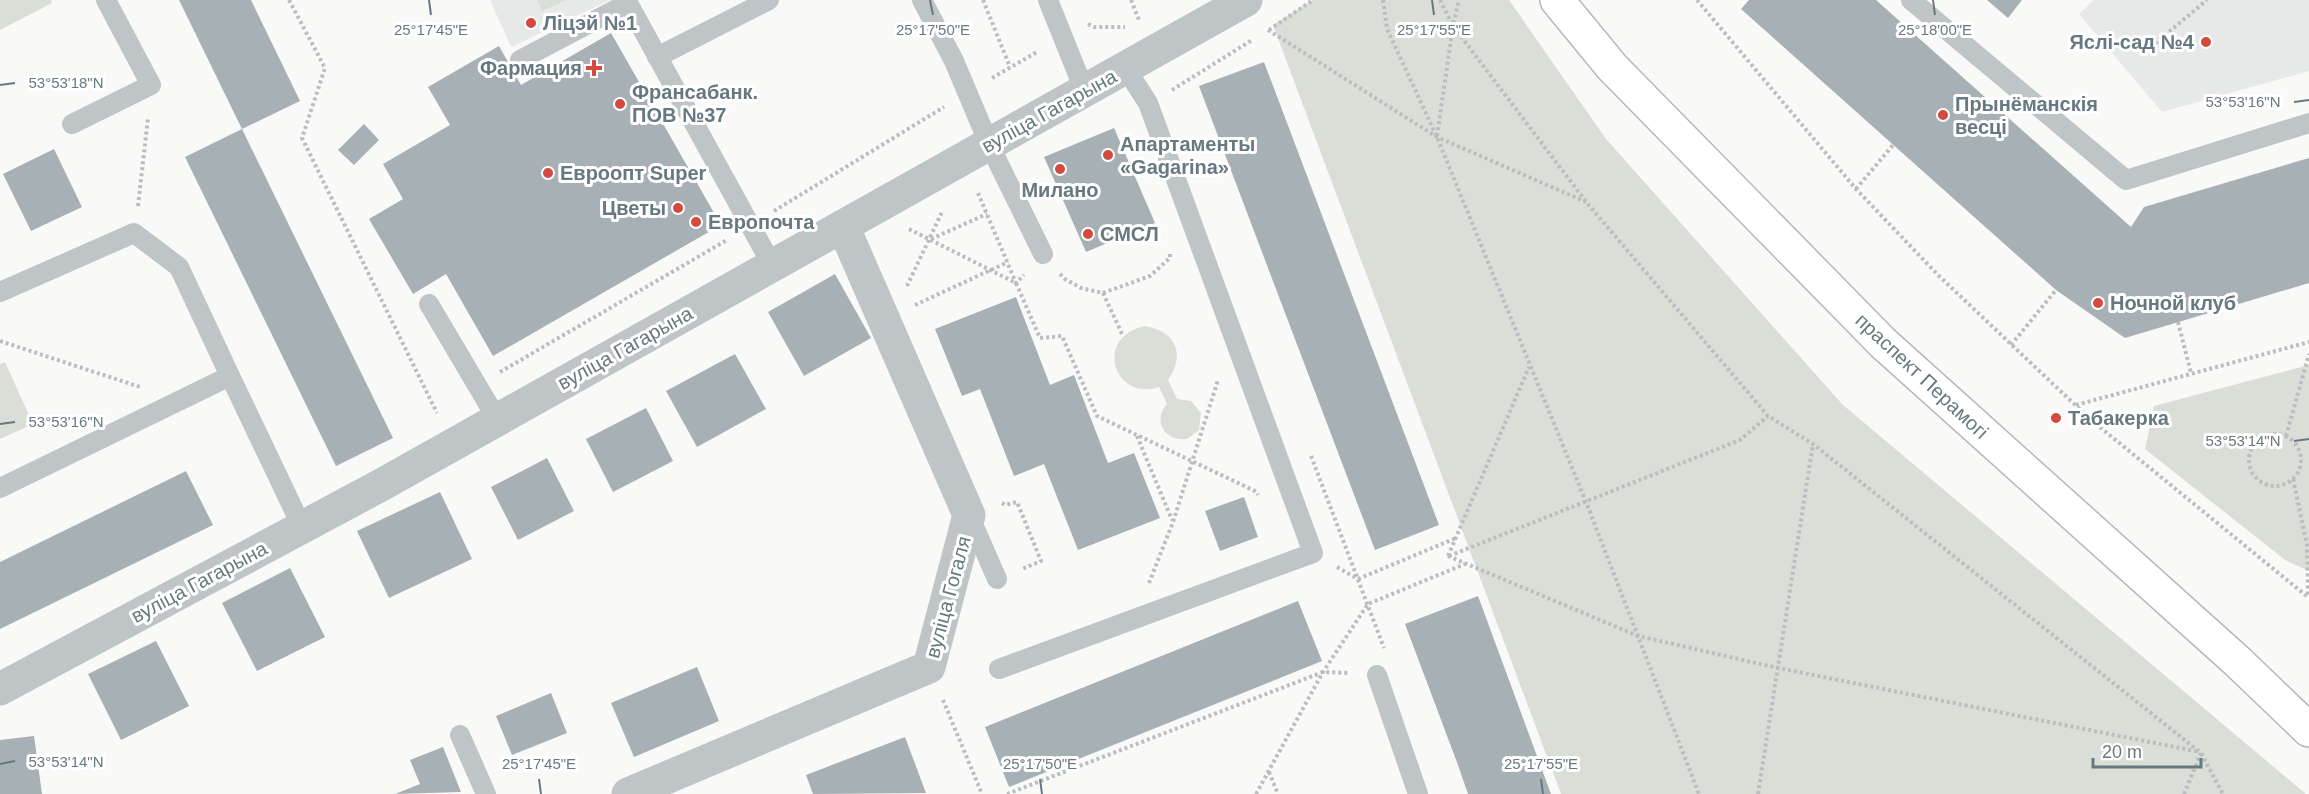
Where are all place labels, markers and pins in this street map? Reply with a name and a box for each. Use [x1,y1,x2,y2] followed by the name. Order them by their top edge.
[543,12,637,34] place label: Ліцэй №1
[524,16,538,30] marker: Ліцэй №1
[2069,31,2195,53] place label: Яслі-сад №4
[2199,35,2213,49] marker: Яслі-сад №4
[480,57,582,79] place label: Фармация
[587,61,601,75] marker: Фармация
[632,81,758,126] place label: Франсабанк. ПОВ №37
[1955,93,2098,138] place label: Прынёманскія весці
[613,97,627,111] marker: Франсабанк. ПОВ №37
[1936,108,1950,122] marker: Прынёманскія весці
[1120,133,1255,178] place label: Апартаменты «Gagarina»
[1101,148,1115,162] marker: Апартаменты «Gagarina»
[560,162,707,184] place label: Евроопт Super
[1053,162,1067,176] marker: Милано
[541,166,555,180] marker: Евроопт Super
[1021,179,1099,201] place label: Милано
[602,197,666,219] place label: Цветы
[671,201,685,215] marker: Цветы
[708,211,815,233] place label: Европочта
[689,215,703,229] marker: Европочта
[1100,223,1159,245] place label: СМСЛ
[1081,227,1095,241] marker: СМСЛ
[2110,292,2236,314] place label: Ночной клуб
[2091,296,2105,310] marker: Ночной клуб
[2068,407,2170,429] place label: Табакерка
[2049,411,2063,425] marker: Табакерка

